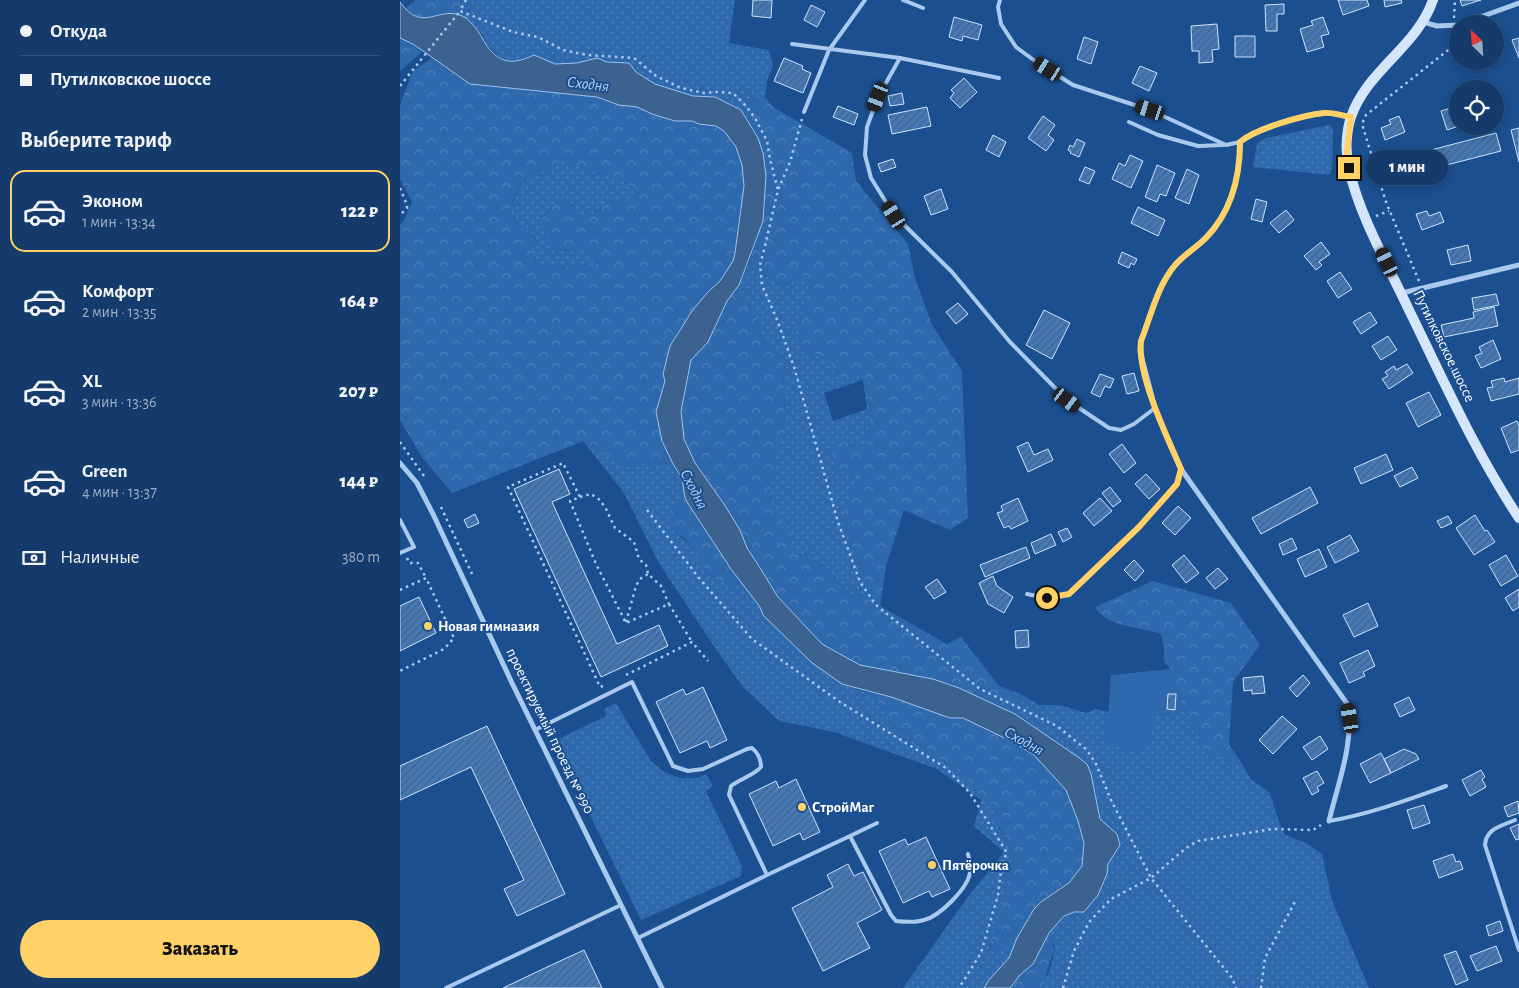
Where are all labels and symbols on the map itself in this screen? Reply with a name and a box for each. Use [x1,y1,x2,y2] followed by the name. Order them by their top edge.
[1449,15,1504,70] north arrow
[1031,55,1064,83] car
[566,73,610,95] water label: Сходня
[865,80,890,114] car
[1133,98,1166,122] car
[1366,150,1449,186] callout: 1 мин
[1338,157,1360,179] route end
[879,198,908,232] car
[1373,245,1400,279] car
[1410,287,1478,405] street label: Путилковское шоссе
[1050,385,1083,415] car
[677,467,711,511] water label: Сходня
[1036,587,1058,609] route start
[438,619,540,634] place label: Новая гимназия
[422,620,434,632] marker: Новая гимназия
[503,646,597,816] street label: проектируемый проезд № 990
[1340,702,1359,734] car
[1002,724,1046,758] water label: Сходня
[812,800,874,815] place label: СтройМаг
[796,801,808,813] marker: СтройМаг
[942,858,1009,873] place label: Пятёрочка
[926,859,938,871] marker: Пятёрочка

